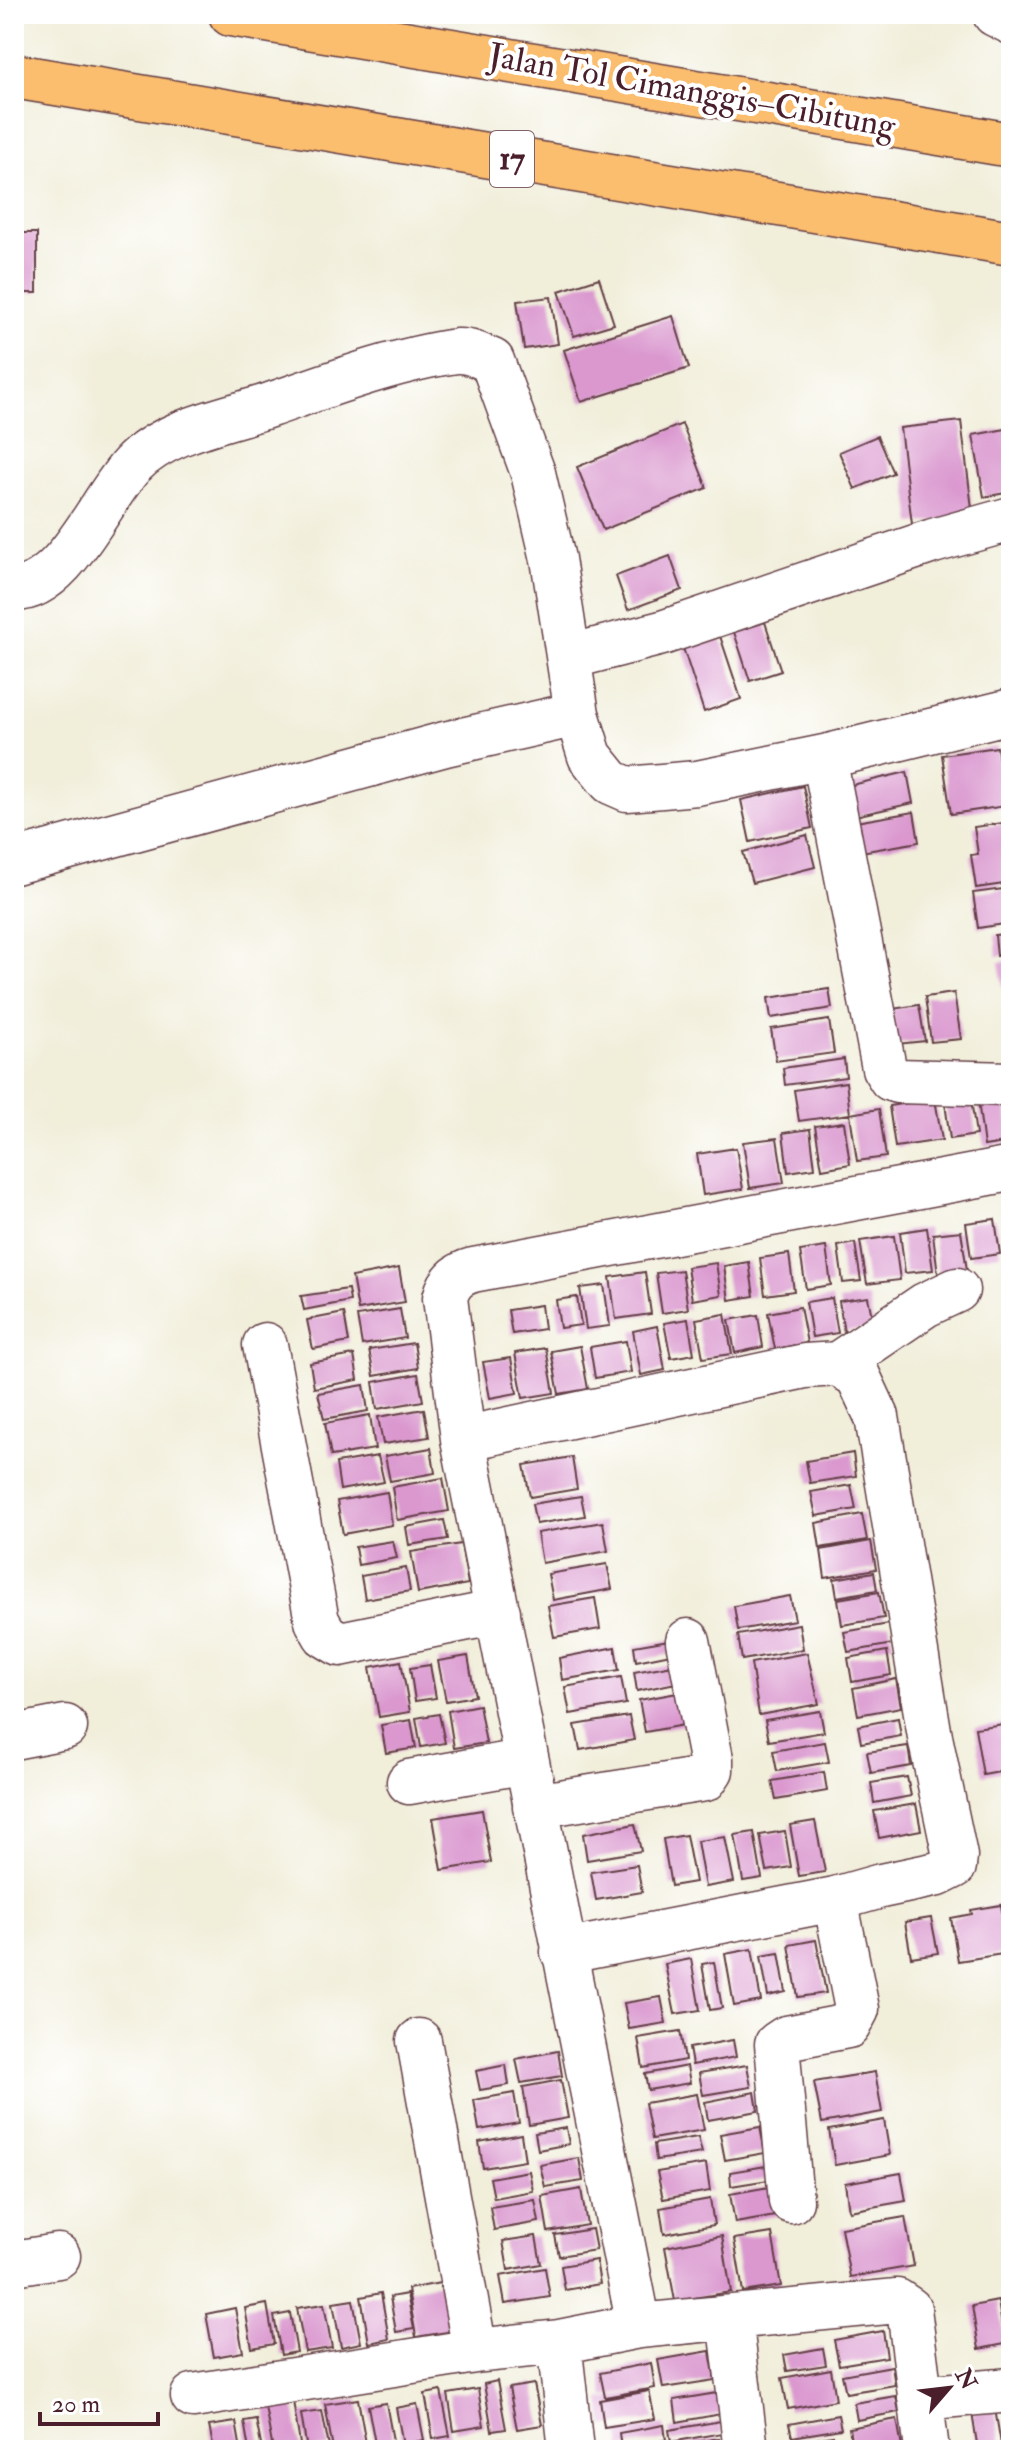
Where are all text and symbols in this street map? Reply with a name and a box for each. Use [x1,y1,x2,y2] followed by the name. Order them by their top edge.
[484,34,900,148] street label: Jalan Tol Cimanggis–Cibitung
[490,131,534,187] road number: 17
[909,2348,989,2428] north arrow
[948,2363,983,2395] text: N
[40,2376,158,2426] scale bar
[52,2389,101,2420] text: 20 m

